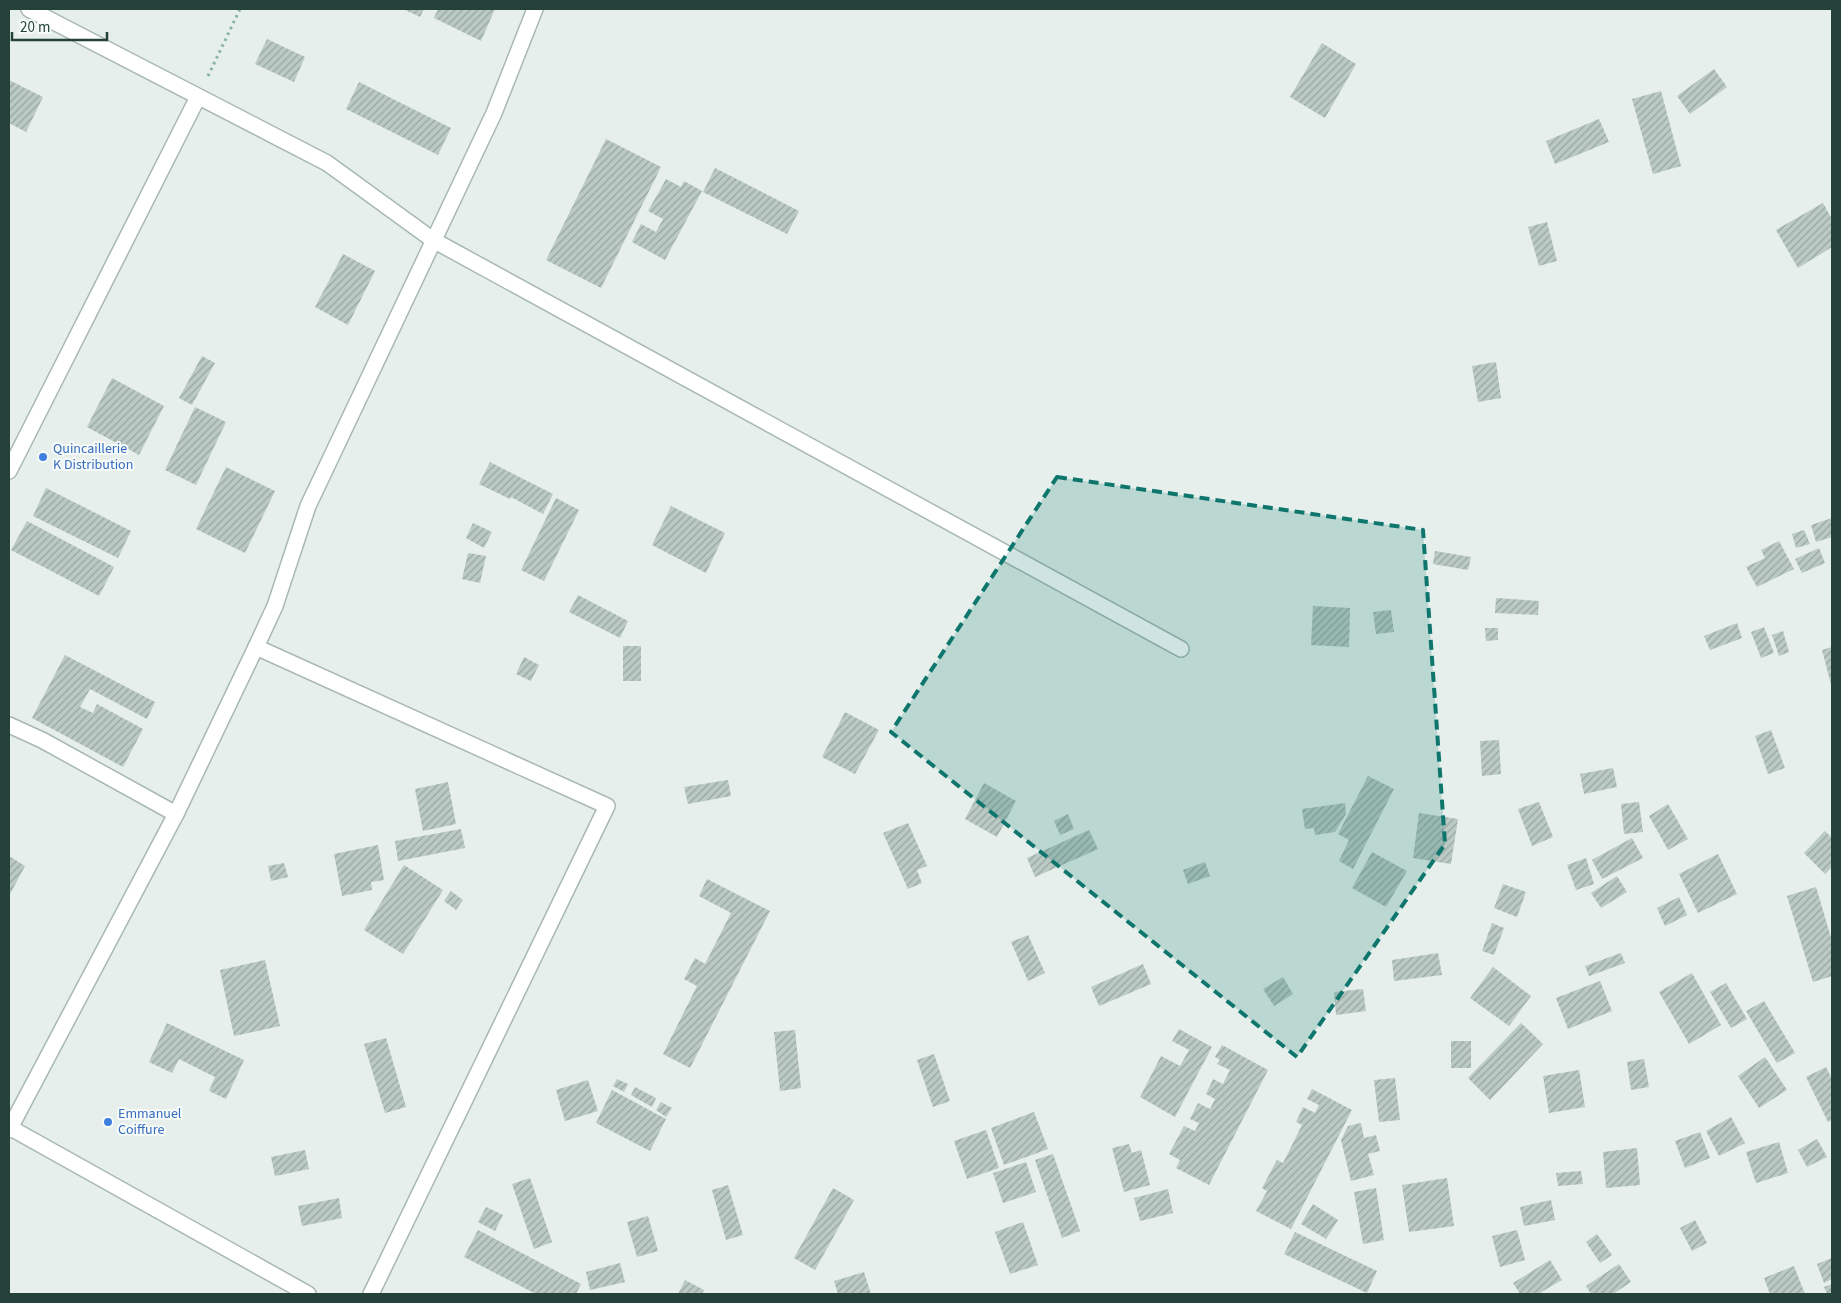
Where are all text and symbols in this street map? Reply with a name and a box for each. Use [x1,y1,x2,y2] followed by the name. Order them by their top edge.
[12,10,108,42] scale bar
[20,17,50,38] text: 20 m
[53,439,133,475] place label: Quincaillerie K Distribution
[37,451,49,463] marker: Quincaillerie K Distribution
[118,1104,182,1140] place label: Emmanuel Coiffure
[102,1116,114,1128] marker: Emmanuel Coiffure

